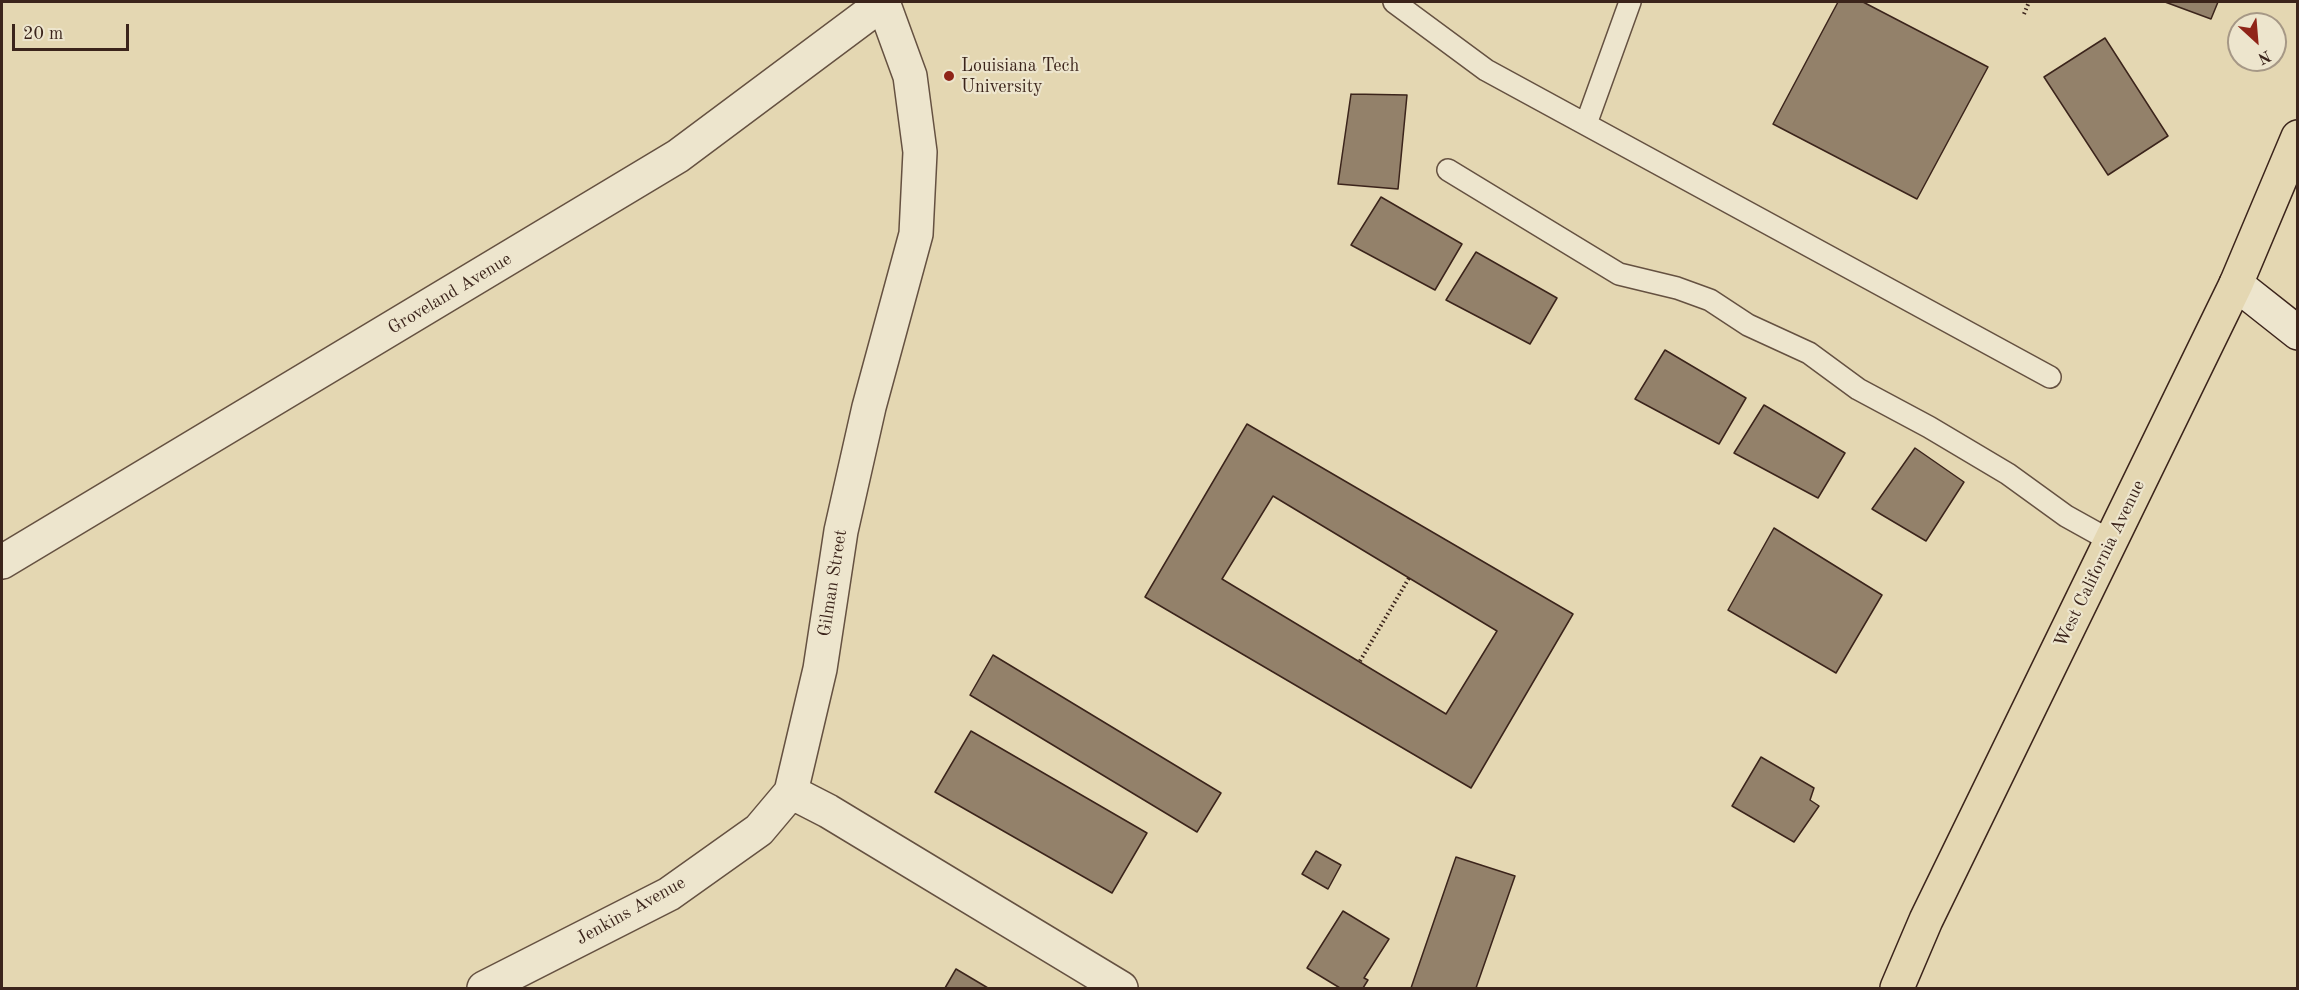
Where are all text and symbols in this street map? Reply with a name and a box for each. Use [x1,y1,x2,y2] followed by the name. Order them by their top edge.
[15,12,132,50] scale bar
[2227,12,2287,72] north arrow
[23,25,63,43] text: 20 m
[2255,47,2273,66] text: N
[961,55,1079,98] place label: Louisiana Tech University
[942,69,956,83] marker: Louisiana Tech University
[384,249,516,339] street label: Groveland Avenue
[2050,477,2150,651] street label: West California Avenue
[814,528,852,638] street label: Gilman Street
[573,872,689,950] street label: Jenkins Avenue

